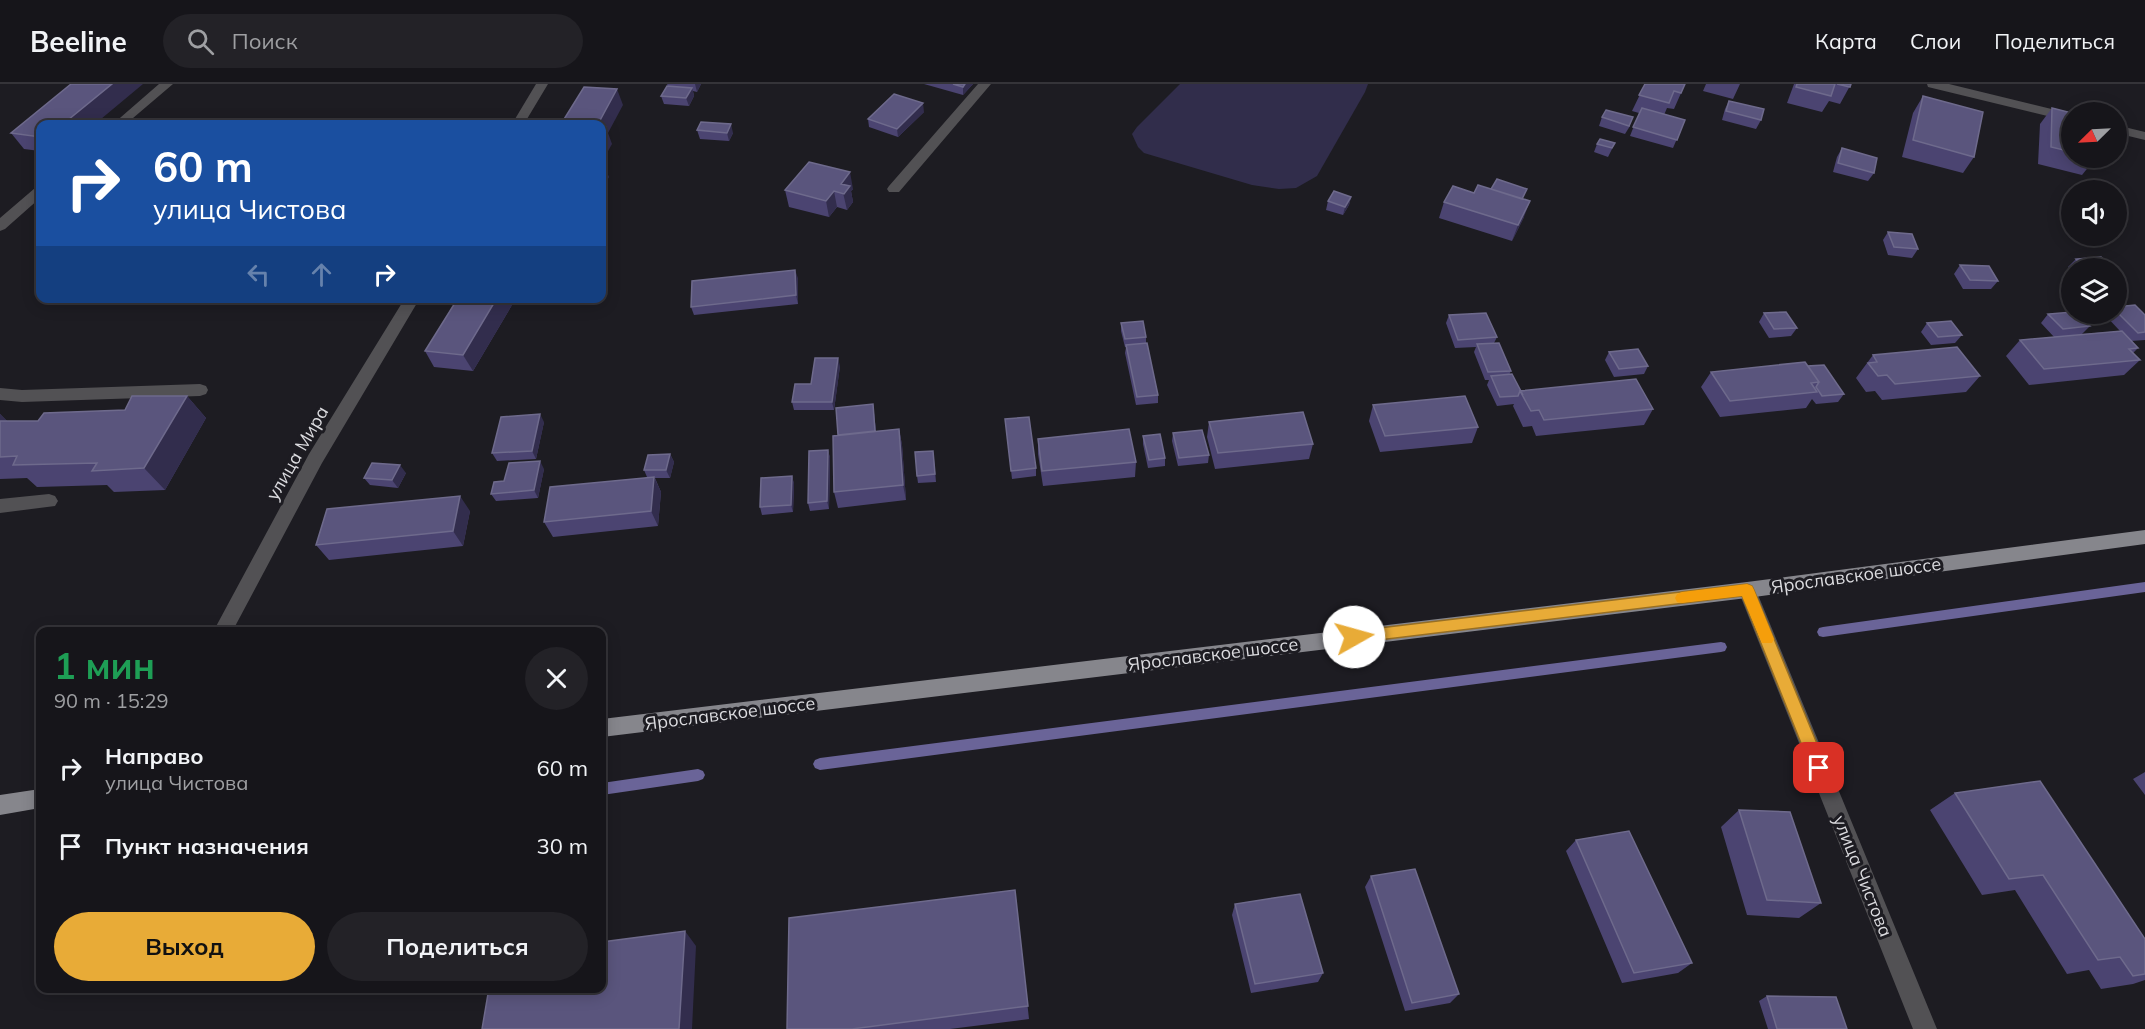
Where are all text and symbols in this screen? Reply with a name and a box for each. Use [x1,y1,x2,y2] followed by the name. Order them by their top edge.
[163,14,583,68] search box
[30,24,127,59] text: Beeline
[184,25,217,58] icon: search
[232,27,298,55] text: Поиск
[1815,28,1877,54] text: Карта
[1910,28,1961,54] text: Слои
[1994,28,2115,54] text: Поделиться
[2061,102,2127,168] north arrow
[2061,102,2127,324] map controls
[153,140,253,193] text: 60 m
[54,144,132,222] icon: right
[2061,180,2127,246] button: sound
[153,192,347,226] text: улица Чистова
[242,258,275,291] icon: left
[305,258,338,291] icon: ahead
[368,258,401,291] icon: right
[2061,258,2127,324] button: layers
[261,402,333,504] street label: улица Мира
[1769,552,1943,598] street label: Ярославское шоссе
[1322,605,1386,669] position arrow
[1126,632,1300,676] street label: Ярославское шоссе
[54,643,155,688] text: 1 мин
[525,647,588,710] button: close
[54,688,168,713] text: 90 m · 15:29
[643,691,817,735] street label: Ярославское шоссе
[105,742,203,770] text: Направо
[1793,742,1844,793] pin
[1802,751,1835,784] icon: arrive
[54,752,87,785] icon: right
[537,754,588,782] text: 60 m
[105,770,248,795] text: улица Чистова
[1828,812,1898,940] street label: улица Чистова
[54,830,87,863] icon: arrive
[105,832,309,860] text: Пункт назначения
[537,832,588,860] text: 30 m
[54,912,315,981] button: Выход
[327,912,588,981] button: Поделиться

